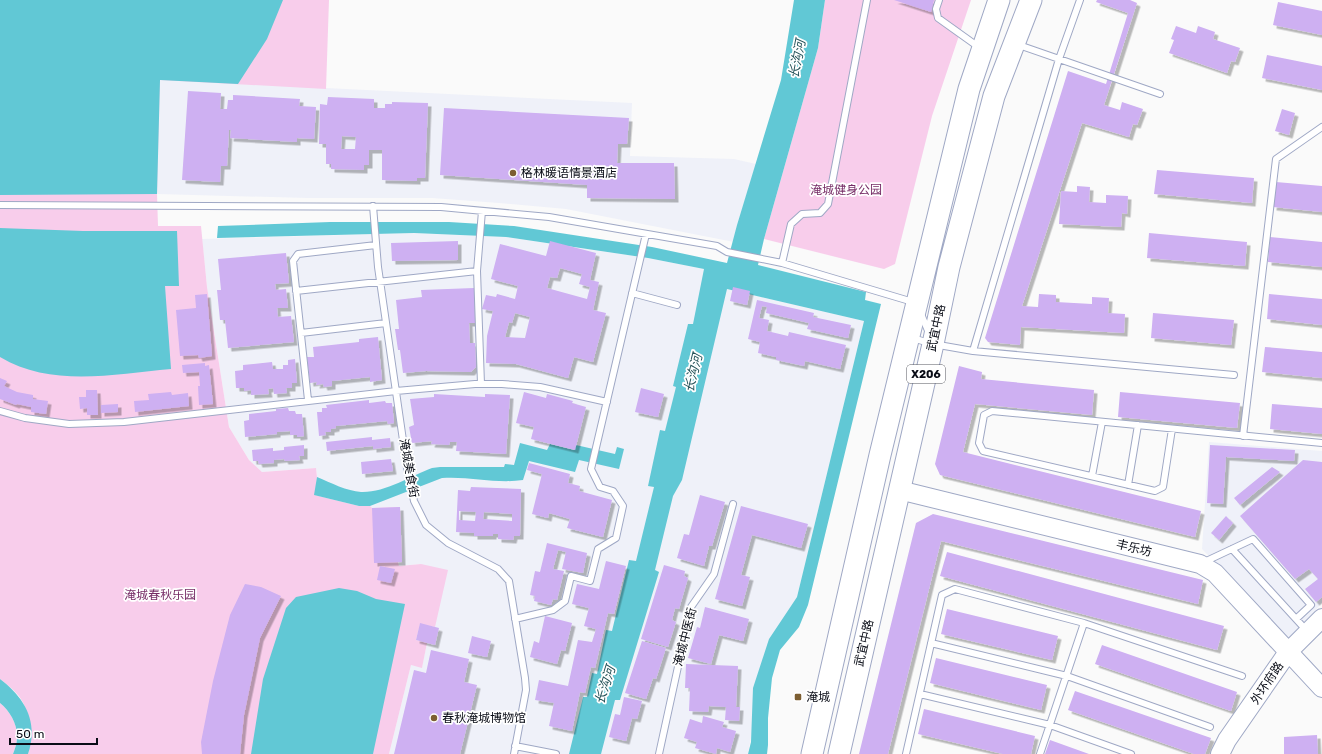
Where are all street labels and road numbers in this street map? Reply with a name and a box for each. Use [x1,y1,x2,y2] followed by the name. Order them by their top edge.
[924,303,948,353] street label: 武宜中路
[907,365,945,383] road number: X206
[397,437,421,499] street label: 淹城美食街
[1115,537,1153,559] street label: 丰乐坊
[671,606,699,668] street label: 淹城中医街
[852,618,876,668] street label: 武宜中路
[1248,659,1286,707] street label: 外环府路

